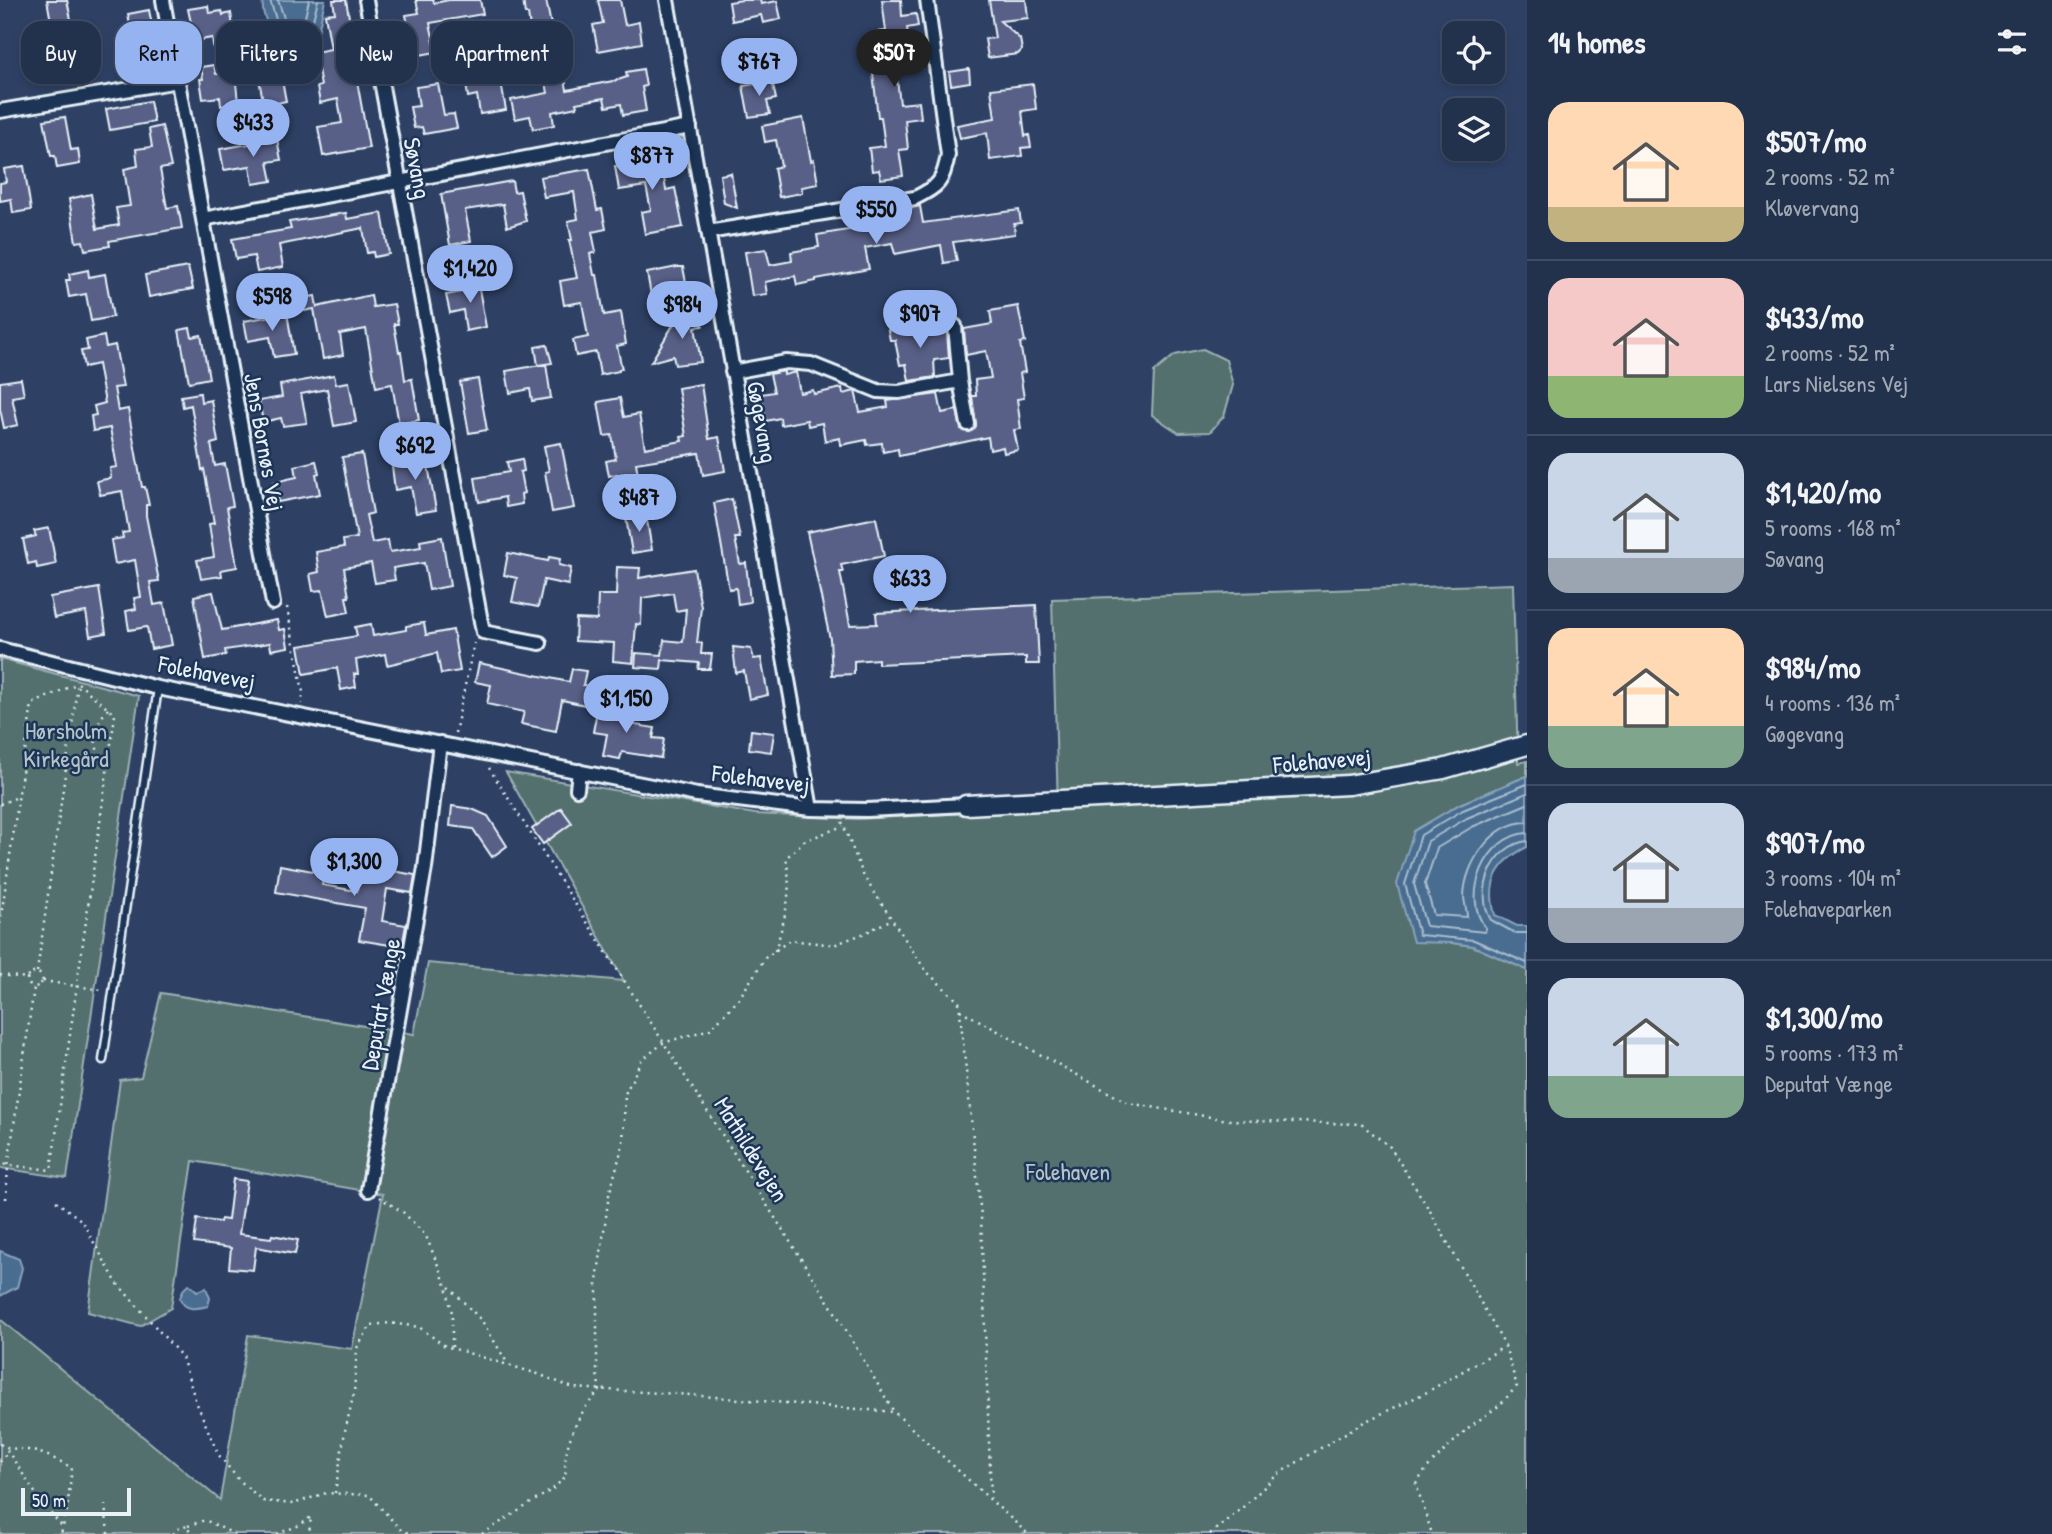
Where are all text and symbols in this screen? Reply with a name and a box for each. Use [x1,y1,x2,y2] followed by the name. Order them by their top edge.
[21,21,101,84] chip: Buy
[115,21,202,84] chip: Rent
[216,21,322,84] chip: Filters
[336,21,417,84] chip: New
[431,21,573,84] chip: Apartment
[1442,21,1505,161] map controls
[1442,21,1505,84] button: locate
[1548,22,1646,62] text: 14 homes
[1993,23,2031,61] icon: filters
[853,29,935,89] pin: $507
[872,36,916,67] text: $507
[718,38,800,98] pin: $767
[737,45,781,76] text: $767
[1442,98,1505,161] button: layers
[212,100,294,159] pin: $433
[233,106,273,137] text: $433
[1765,121,1866,161] text: $507/mo
[1604,130,1688,214] icon: home
[611,132,693,192] pin: $877
[396,135,440,201] street label: Søvang
[630,139,674,170] text: $877
[1765,161,1895,192] text: 2 rooms · 52 m²
[835,187,917,246] pin: $550
[1765,192,1859,223] text: Kløvervang
[855,193,897,224] text: $550
[413,246,527,305] pin: $1,420
[443,252,497,283] text: $1,420
[231,274,313,333] pin: $598
[252,280,292,311] text: $598
[641,282,723,341] pin: $984
[663,288,701,319] text: $984
[879,290,961,350] pin: $907
[899,297,941,328] text: $907
[1765,297,1864,337] text: $433/mo
[1604,306,1688,390] icon: home
[1765,337,1895,368] text: 2 rooms · 52 m²
[1765,368,1908,399] text: Lars Nielsens Vej
[237,371,293,513] street label: Jens Bornøs Vej
[740,379,786,465] street label: Gøgevang
[374,422,456,482] pin: $692
[395,429,435,460] text: $692
[1765,472,1881,512] text: $1,420/mo
[598,475,680,534] pin: $487
[618,481,660,512] text: $487
[1604,481,1688,565] icon: home
[1765,512,1901,543] text: 5 rooms · 168 m²
[1765,543,1824,574] text: Søvang
[869,556,951,615] pin: $633
[889,562,931,593] text: $633
[155,647,258,697] street label: Folehavevej
[1765,647,1861,687] text: $984/mo
[1604,656,1688,740] icon: home
[569,676,683,735] pin: $1,150
[599,682,653,713] text: $1,150
[1765,687,1900,718] text: 4 rooms · 136 m²
[23,714,109,774] park label: Hørsholm Kirkegård
[1765,718,1844,749] text: Gøgevang
[1271,740,1372,780] street label: Folehavevej
[709,756,812,800] street label: Folehavevej
[1765,822,1865,862] text: $907/mo
[1604,831,1688,915] icon: home
[297,838,411,898] pin: $1,300
[326,845,382,876] text: $1,300
[1765,862,1901,893] text: 3 rooms · 104 m²
[1765,893,1892,924] text: Folehaveparken
[353,935,407,1072] street label: Deputat Vænge
[1765,997,1883,1037] text: $1,300/mo
[1604,1006,1688,1090] icon: home
[1765,1037,1903,1068] text: 5 rooms · 173 m²
[1765,1068,1893,1099] text: Deputat Vænge
[707,1091,797,1207] street label: Mathildevejen
[1025,1155,1110,1187] park label: Folehaven
[21,1485,131,1517] scale bar
[32,1487,66,1513] text: 50 m

